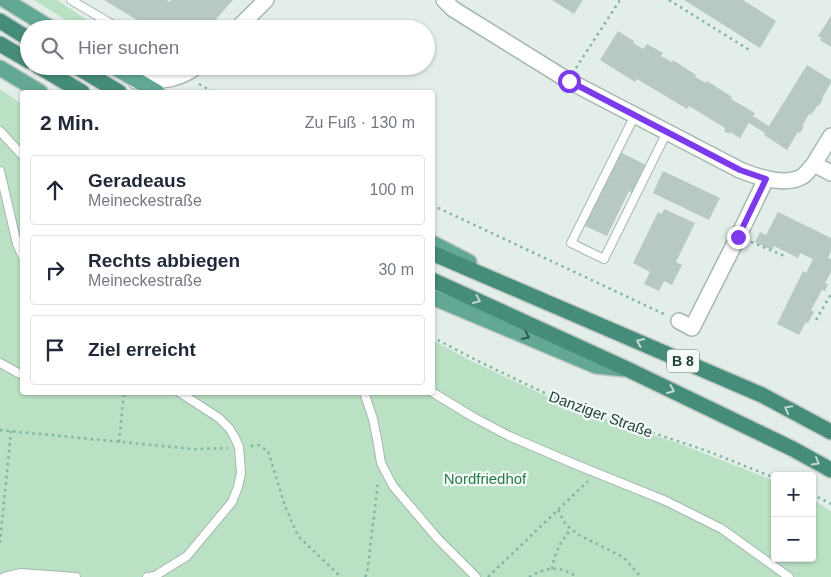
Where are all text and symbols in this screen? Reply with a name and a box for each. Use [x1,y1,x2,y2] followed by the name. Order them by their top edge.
[20,20,435,75] search box
[38,34,66,62] icon: search
[78,37,179,58] text: Hier suchen
[558,70,581,93] route start
[40,111,100,134] text: 2 Min.
[305,114,415,131] text: Zu Fuß · 130 m
[88,170,186,191] text: Geradeaus
[41,176,69,204] icon: ahead
[370,181,414,198] text: 100 m
[88,192,202,209] text: Meineckestraße
[727,226,750,249] route end
[88,250,240,271] text: Rechts abbiegen
[41,256,69,284] icon: right
[378,261,414,278] text: 30 m
[88,272,202,289] text: Meineckestraße
[472,294,481,304] one-way arrow
[521,330,530,341] one-way arrow
[41,336,69,364] icon: arrive
[636,338,645,349] one-way arrow
[88,339,196,360] text: Ziel erreicht
[667,350,699,372] road number: B 8
[666,384,675,394] one-way arrow
[547,387,655,441] street label: Danziger Straße
[784,405,793,415] one-way arrow
[811,455,820,465] one-way arrow
[444,470,527,487] park label: Nordfriedhof
[771,472,816,562] map controls
[771,472,816,517] button: +
[771,517,816,562] button: −

